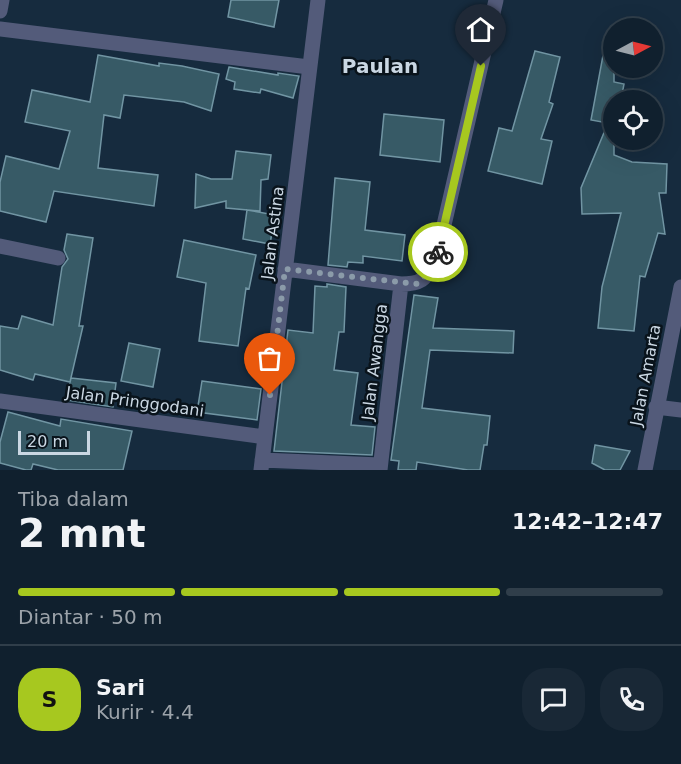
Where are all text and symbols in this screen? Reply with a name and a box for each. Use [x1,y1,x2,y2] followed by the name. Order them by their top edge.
[455,4,506,66] pin
[464,13,497,46] icon: home
[603,18,663,78] north arrow
[603,18,663,150] map controls
[342,54,418,78] district label: Paulan
[603,90,663,150] button: locate
[257,185,288,282] street label: Jalan Astina
[408,222,468,282] courier
[422,236,455,269] icon: bike
[358,303,391,423] street label: Jalan Awangga
[626,323,665,428] street label: Jalan Amarta
[244,333,295,395] pin
[253,342,286,375] icon: bag
[64,382,205,421] street label: Jalan Pringgodani
[18,428,90,456] scale bar
[27,432,68,451] text: 20 m
[18,487,129,511] text: Tiba dalam
[512,509,663,534] text: 12:42–12:47
[18,511,146,556] text: 2 mnt
[18,605,163,629] text: Diantar · 50 m
[522,668,585,731] button: chat
[600,668,663,731] button: phone
[96,675,145,700] text: Sari
[42,687,57,712] text: S
[96,700,194,724] text: Kurir · 4.4

